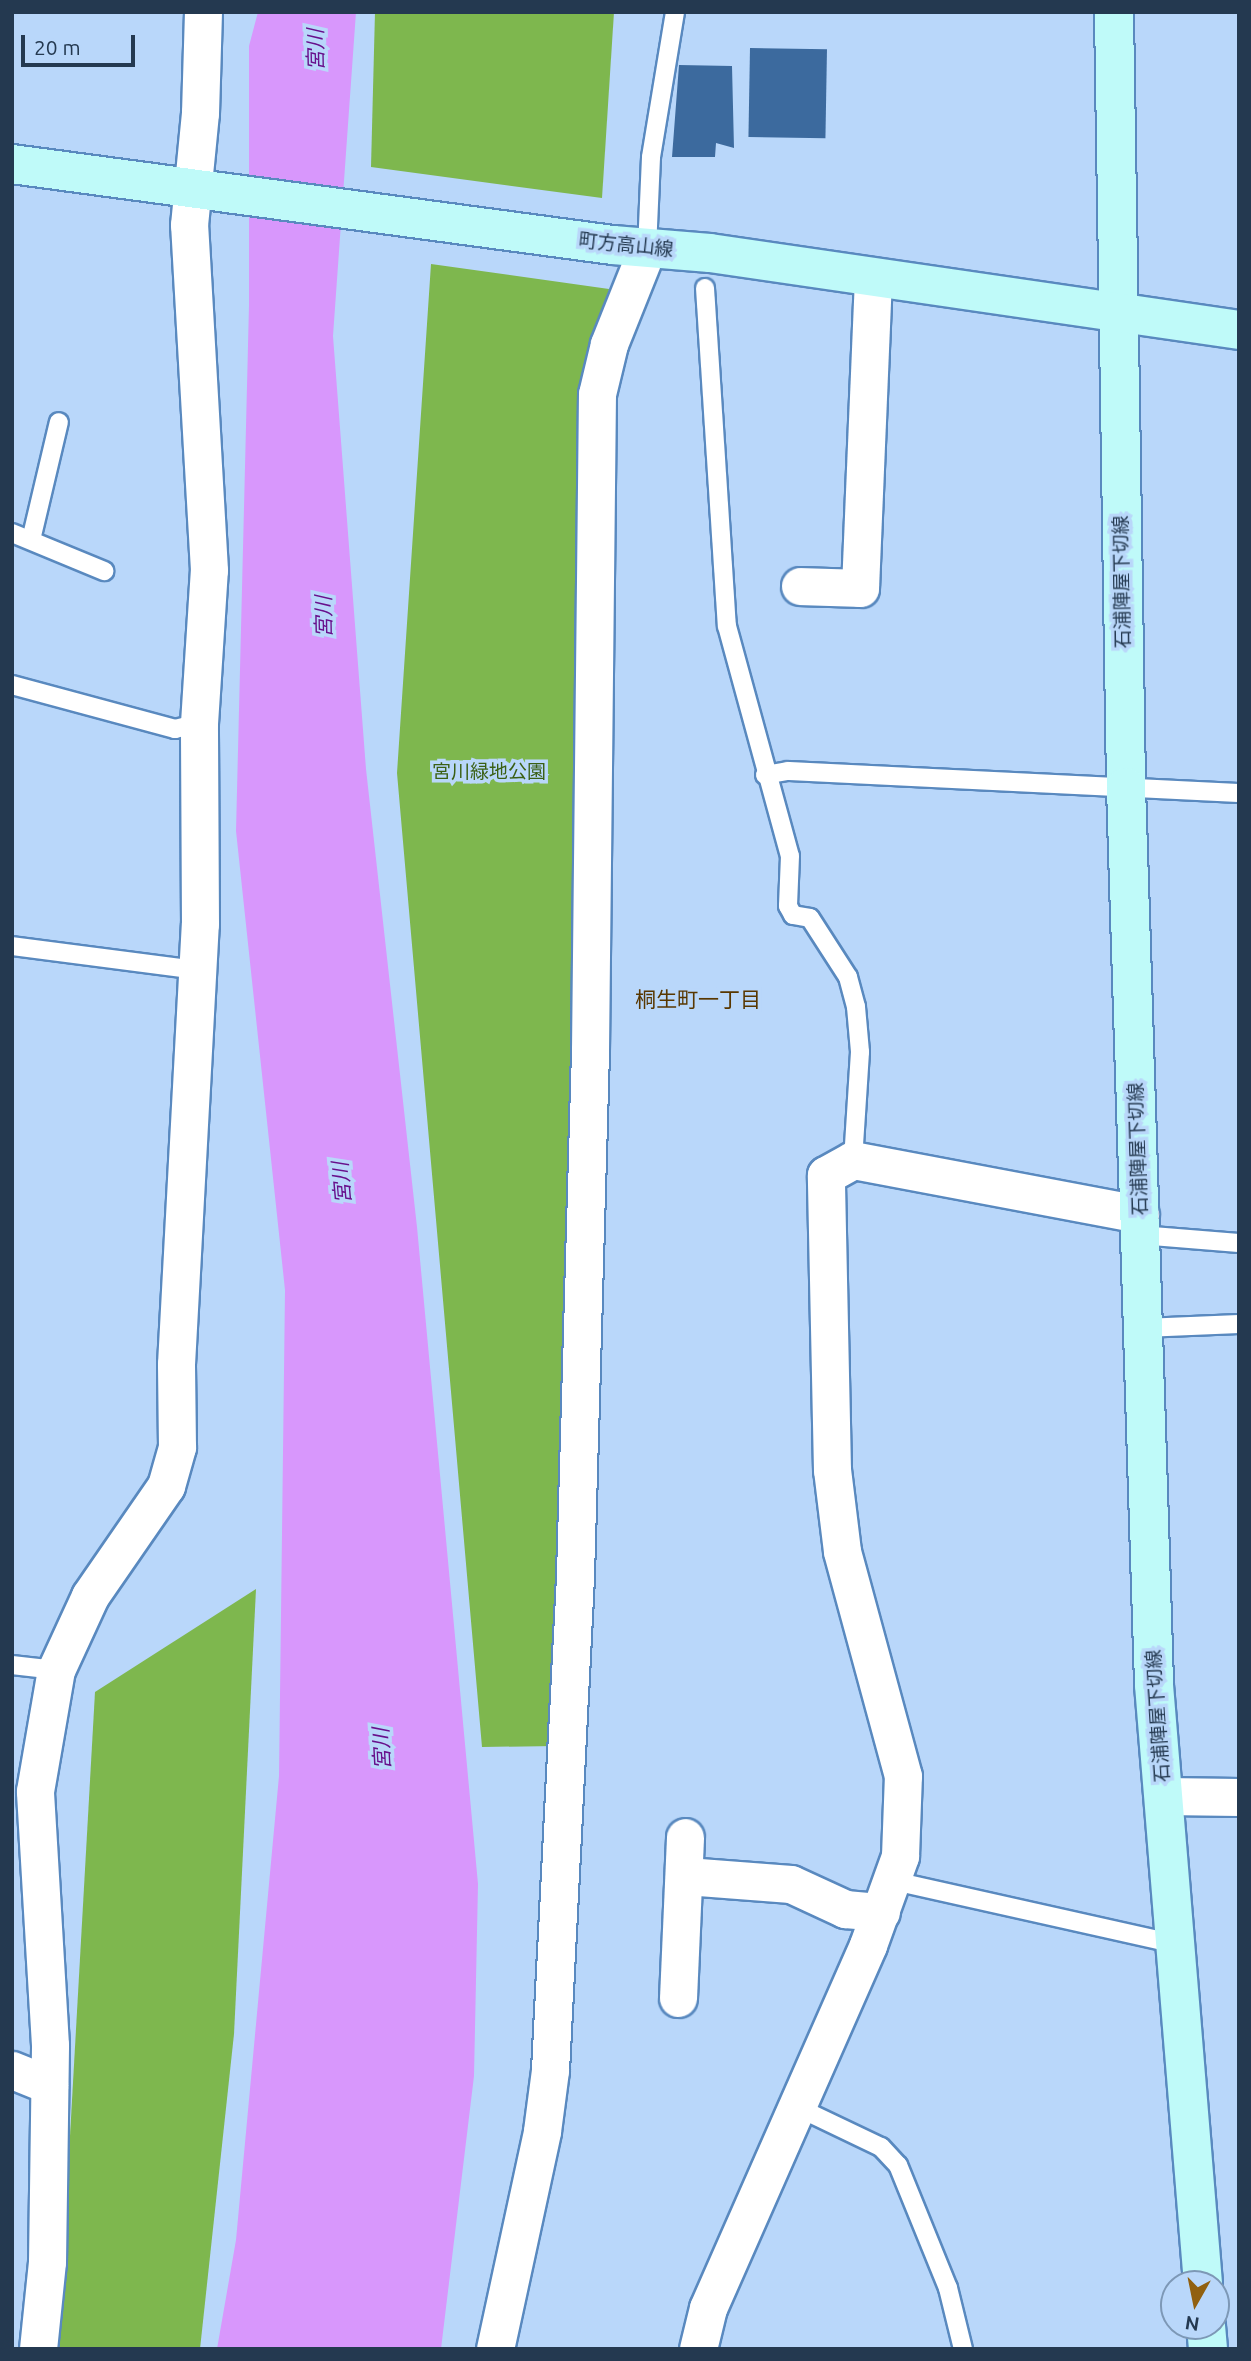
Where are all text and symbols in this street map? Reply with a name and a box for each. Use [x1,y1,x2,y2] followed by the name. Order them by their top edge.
[24,21,138,65] scale bar
[302,29,328,71] water label: 宮川
[34,35,81,59] text: 20 m
[578,229,674,261] street label: 町方高山線
[1109,515,1135,649] street label: 石浦陣屋下切線
[310,596,336,638] water label: 宮川
[432,761,546,783] park label: 宮川緑地公園
[635,986,761,1012] district label: 桐生町一丁目
[1124,1082,1152,1216] street label: 石浦陣屋下切線
[327,1161,355,1205] water label: 宮川
[1142,1649,1174,1783] street label: 石浦陣屋下切線
[367,1727,395,1771] water label: 宮川
[1160,2270,1230,2340] north arrow
[1183,2312,1201,2336] text: N

